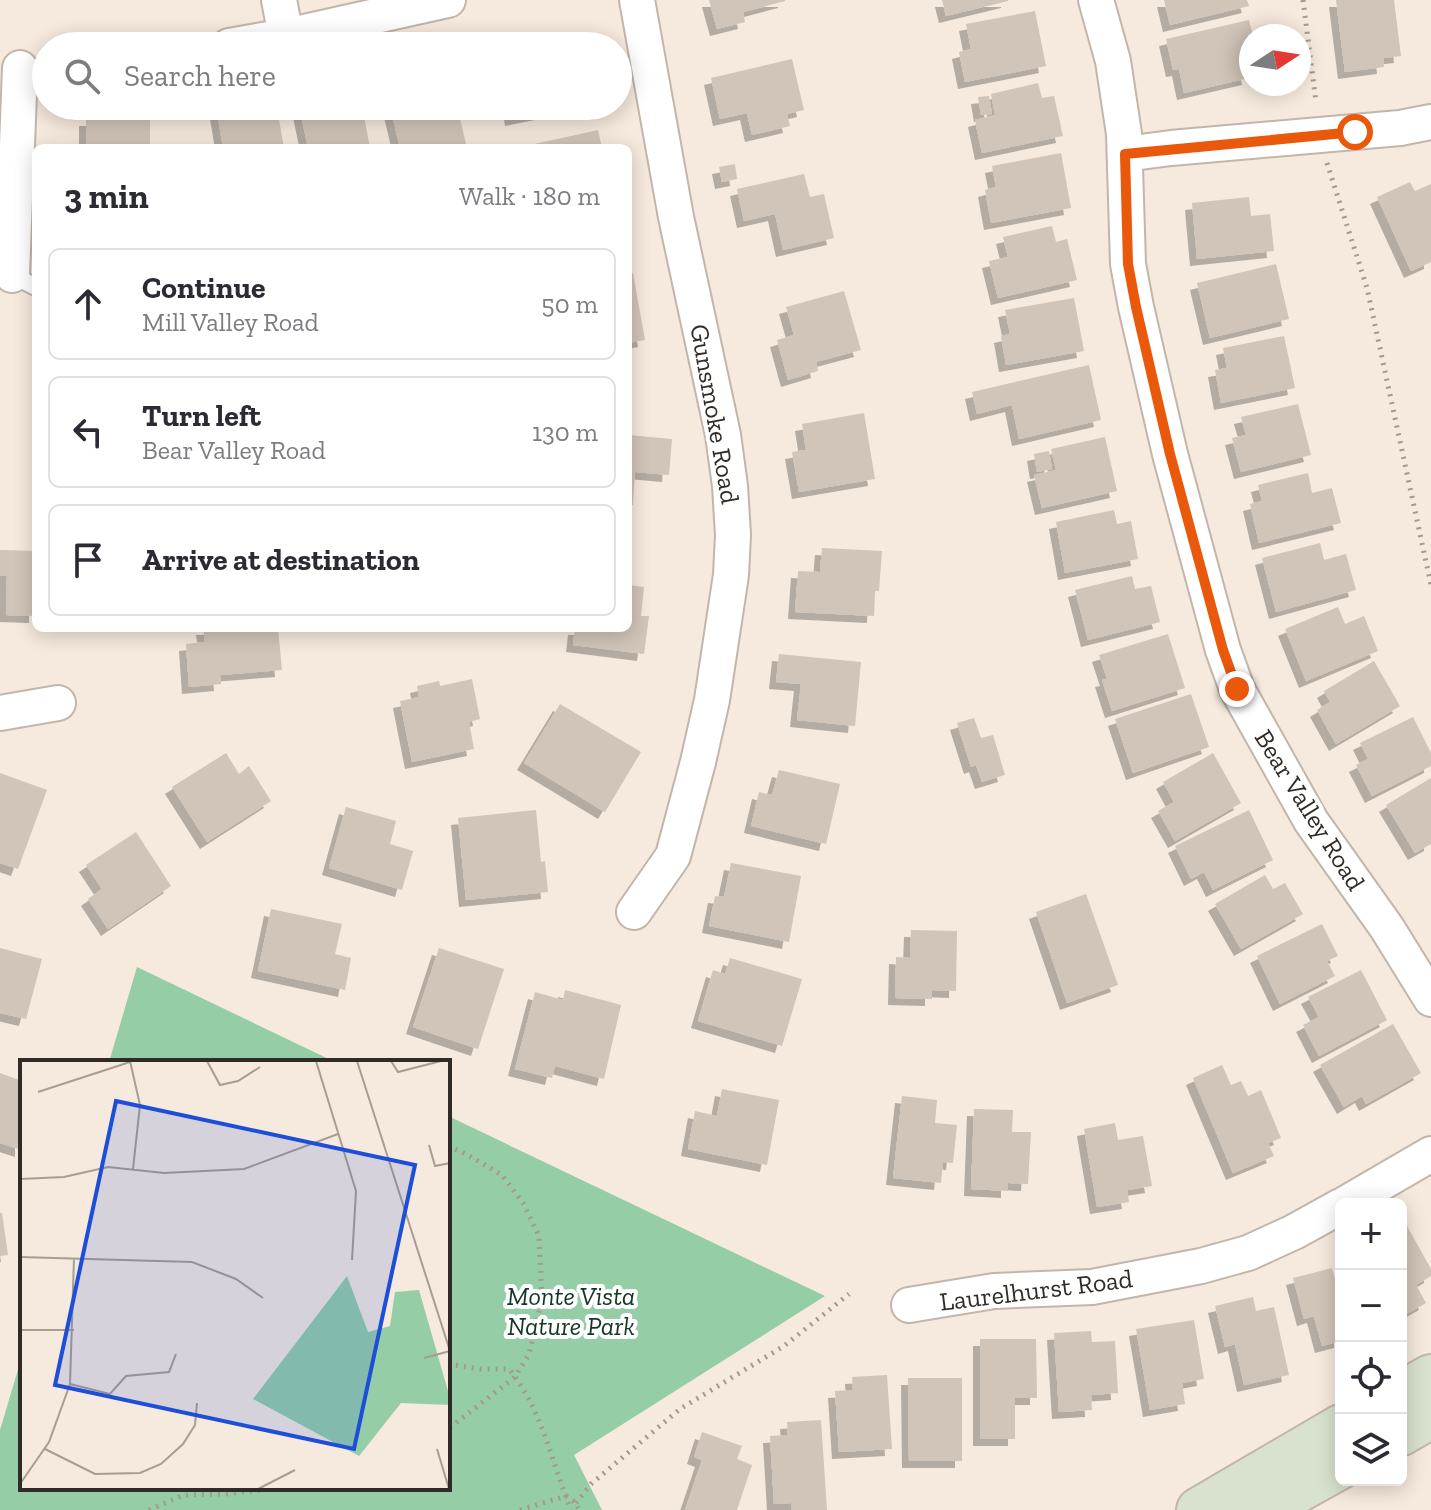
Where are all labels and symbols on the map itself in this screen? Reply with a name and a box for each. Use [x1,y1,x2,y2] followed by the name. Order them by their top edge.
[1239,24,1311,96] north arrow
[1337,114,1373,150] route start
[683,322,747,506] street label: Gunsmoke Road
[1219,671,1255,707] route end
[1248,724,1372,896] street label: Bear Valley Road
[20,1060,450,1490] inset map
[938,1262,1134,1318] street label: Laurelhurst Road
[507,1280,635,1342] park label: Monte Vista Nature Park

